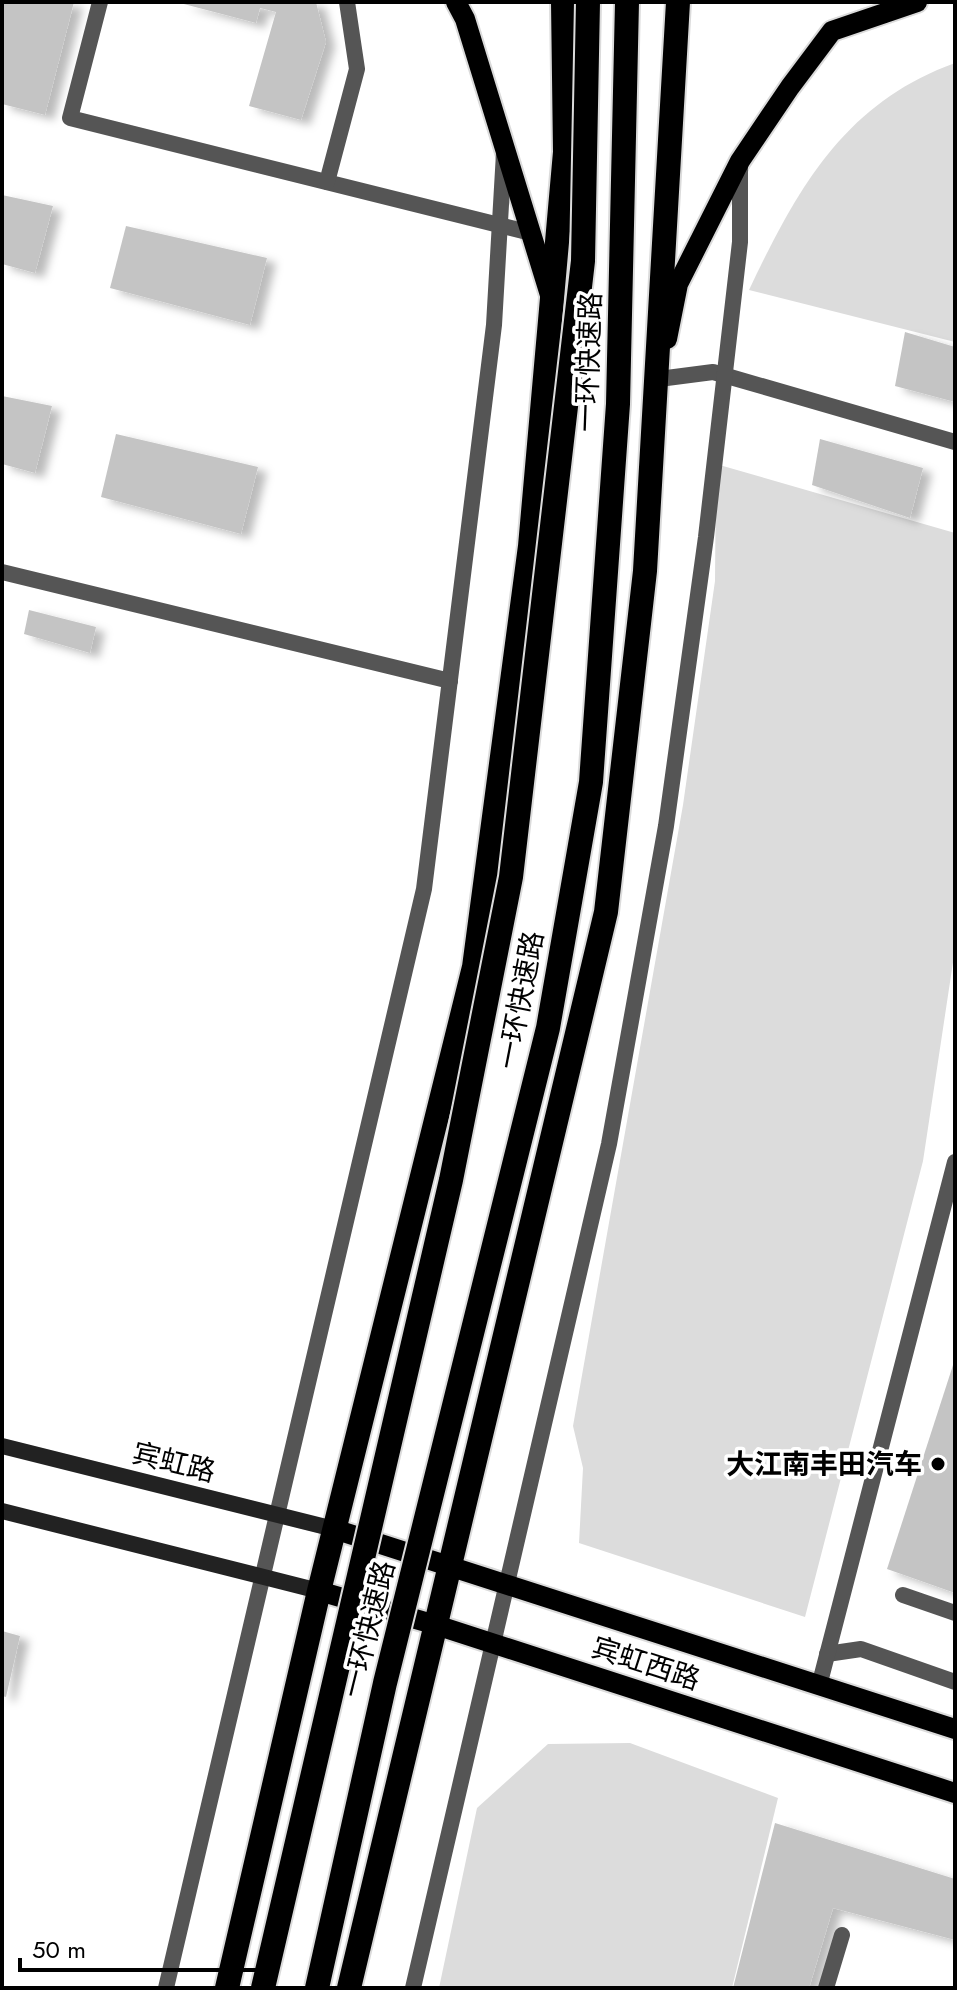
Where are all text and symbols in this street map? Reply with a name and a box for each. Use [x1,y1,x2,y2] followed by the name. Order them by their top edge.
[566,291,611,433] street label: 一环快速路
[487,927,554,1073] street label: 一环快速路
[128,1432,220,1493] street label: 宾虹路
[726,1444,922,1485] place label: 大江南丰田汽车
[929,1455,947,1473] marker: 大江南丰田汽车
[332,1556,405,1702] street label: 一环快速路
[586,1627,705,1700] street label: 宾虹西路
[20,1922,260,1972] scale bar
[32,1932,86,1967] text: 50 m

